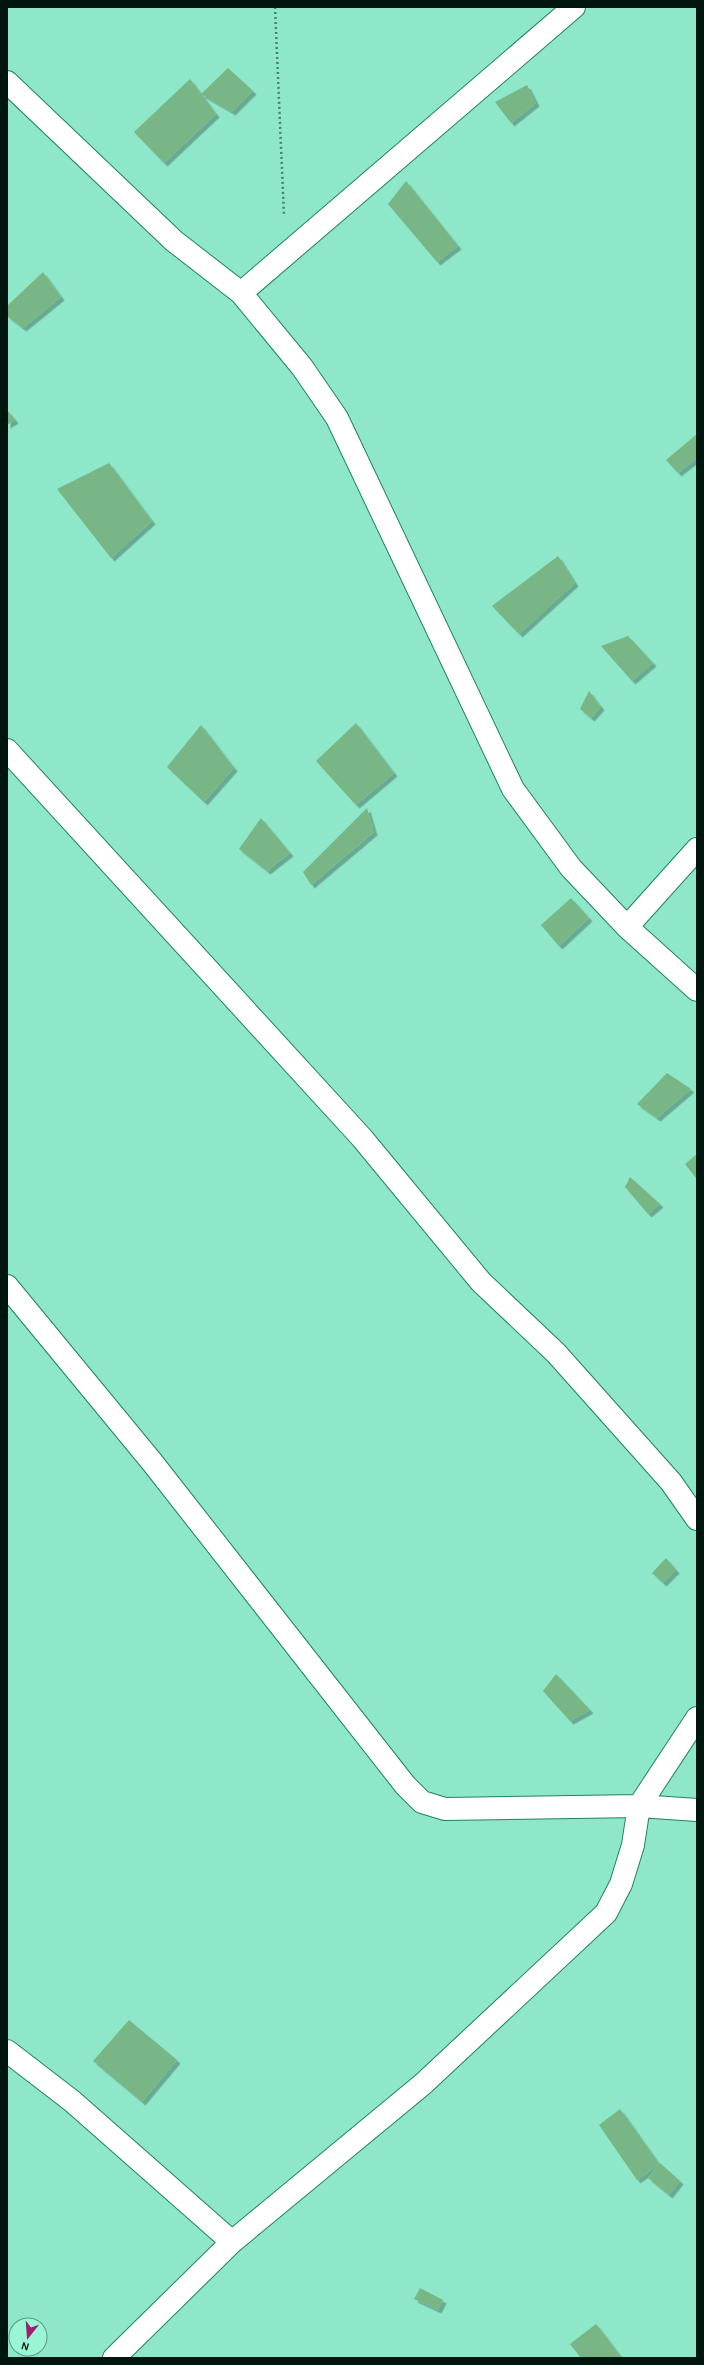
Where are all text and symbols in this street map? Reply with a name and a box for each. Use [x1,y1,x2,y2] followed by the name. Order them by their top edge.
[8,2317,48,2357] north arrow
[20,2339,31,2353] text: N

